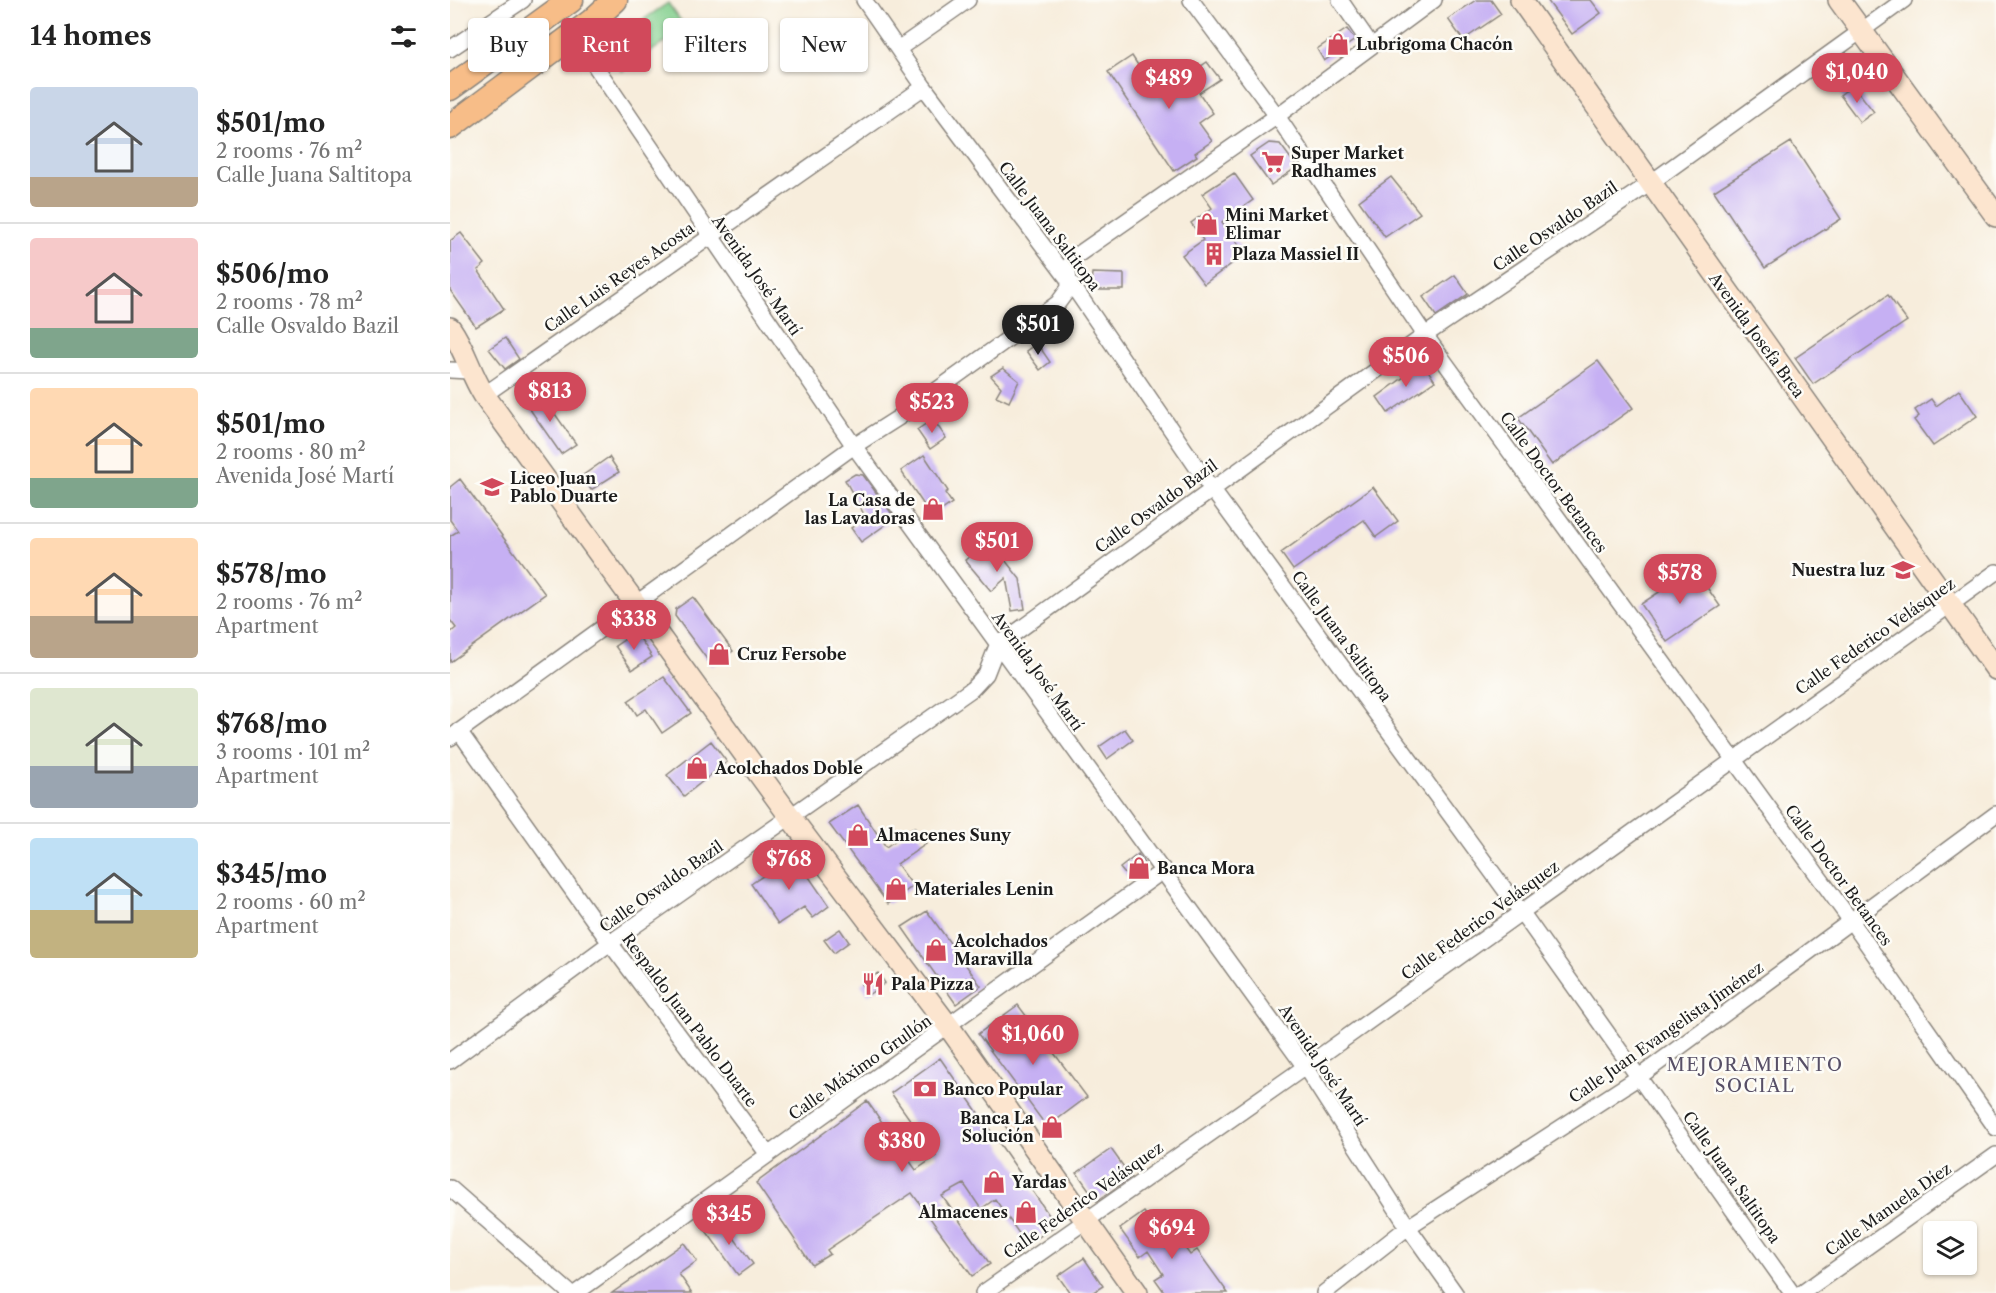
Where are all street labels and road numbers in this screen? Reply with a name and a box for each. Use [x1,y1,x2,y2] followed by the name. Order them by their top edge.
[995,157,1106,295] street label: Calle Juana Saltitopa
[1489,177,1621,275] street label: Calle Osvaldo Bazil
[707,210,806,339] street label: Avenida José Martí
[540,217,699,337] street label: Calle Luis Reyes Acosta
[1704,268,1809,402] street label: Avenida Josefa Brea
[1496,408,1612,556] street label: Calle Doctor Betances
[1091,455,1221,557] street label: Calle Osvaldo Bazil
[1288,567,1397,706] street label: Calle Juana Saltitopa
[1791,573,1959,699] street label: Calle Federico Velásquez
[987,607,1088,735] street label: Avenida José Martí
[1781,801,1897,949] street label: Calle Doctor Betances
[595,836,727,936] street label: Calle Osvaldo Bazil
[1397,856,1563,984] street label: Calle Federico Velásquez
[618,929,762,1111] street label: Respaldo Juan Pablo Duarte
[1565,957,1767,1107] street label: Calle Juan Evangelista Jiménez
[1274,1000,1371,1130] street label: Avenida José Martí
[785,1010,935,1124] street label: Calle Máximo Grullón
[1679,1107,1785,1247] street label: Calle Juana Saltitopa
[999,1137,1167,1263] street label: Calle Federico Velásquez
[1821,1158,1955,1260] street label: Calle Manuela Díez

